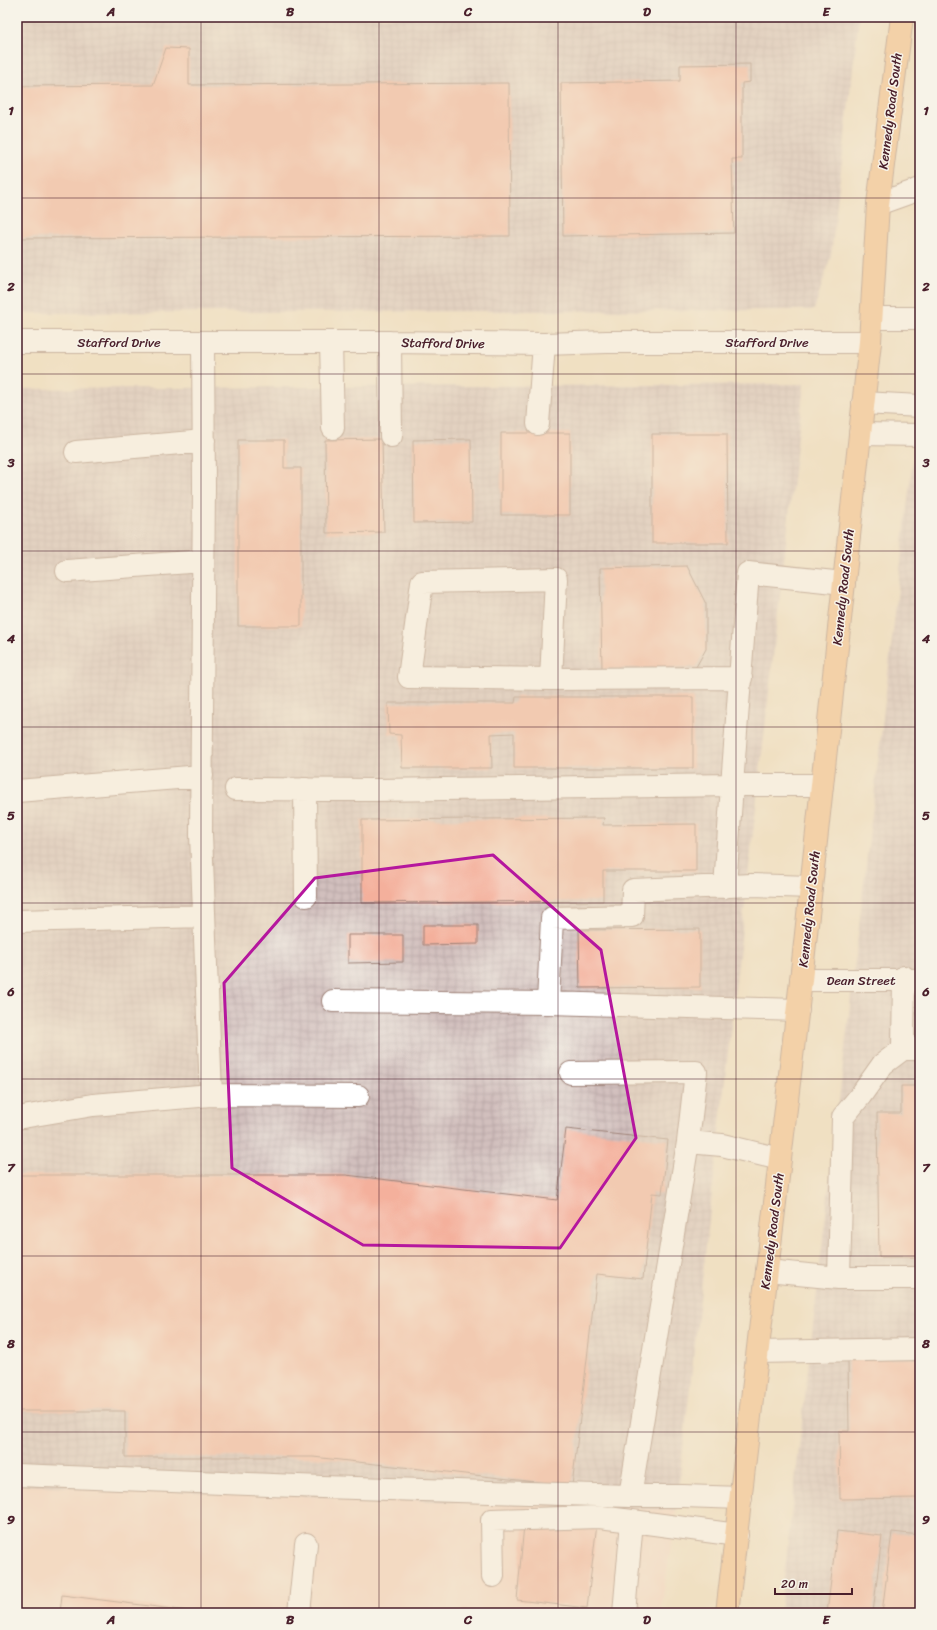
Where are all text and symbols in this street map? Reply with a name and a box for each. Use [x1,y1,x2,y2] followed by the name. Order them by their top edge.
[106,0,115,23] text: A
[286,0,295,23] text: B
[463,0,473,23] text: C
[643,0,651,23] text: D
[822,0,831,23] text: E
[871,51,909,171] street label: Kennedy Road South
[8,99,14,122] text: 1
[923,99,929,122] text: 1
[6,275,15,298] text: 2
[921,275,930,298] text: 2
[77,331,161,354] street label: Stafford Drive
[401,331,485,355] street label: Stafford Drive
[725,331,809,354] street label: Stafford Drive
[6,451,15,474] text: 3
[921,451,930,474] text: 3
[825,527,861,646] street label: Kennedy Road South
[6,627,16,650] text: 4
[921,627,931,650] text: 4
[7,804,15,827] text: 5
[922,804,930,827] text: 5
[791,849,827,968] street label: Kennedy Road South
[826,969,896,992] street label: Dean Street
[6,980,15,1003] text: 6
[921,980,930,1003] text: 6
[7,1156,16,1179] text: 7
[922,1156,931,1179] text: 7
[753,1171,791,1291] street label: Kennedy Road South
[6,1332,15,1355] text: 8
[921,1332,930,1355] text: 8
[7,1508,15,1531] text: 9
[922,1508,930,1531] text: 9
[775,1570,852,1596] scale bar
[781,1573,808,1595] text: 20 m
[106,1608,115,1630] text: A
[286,1608,295,1630] text: B
[463,1608,473,1630] text: C
[643,1608,651,1630] text: D
[822,1608,831,1630] text: E

